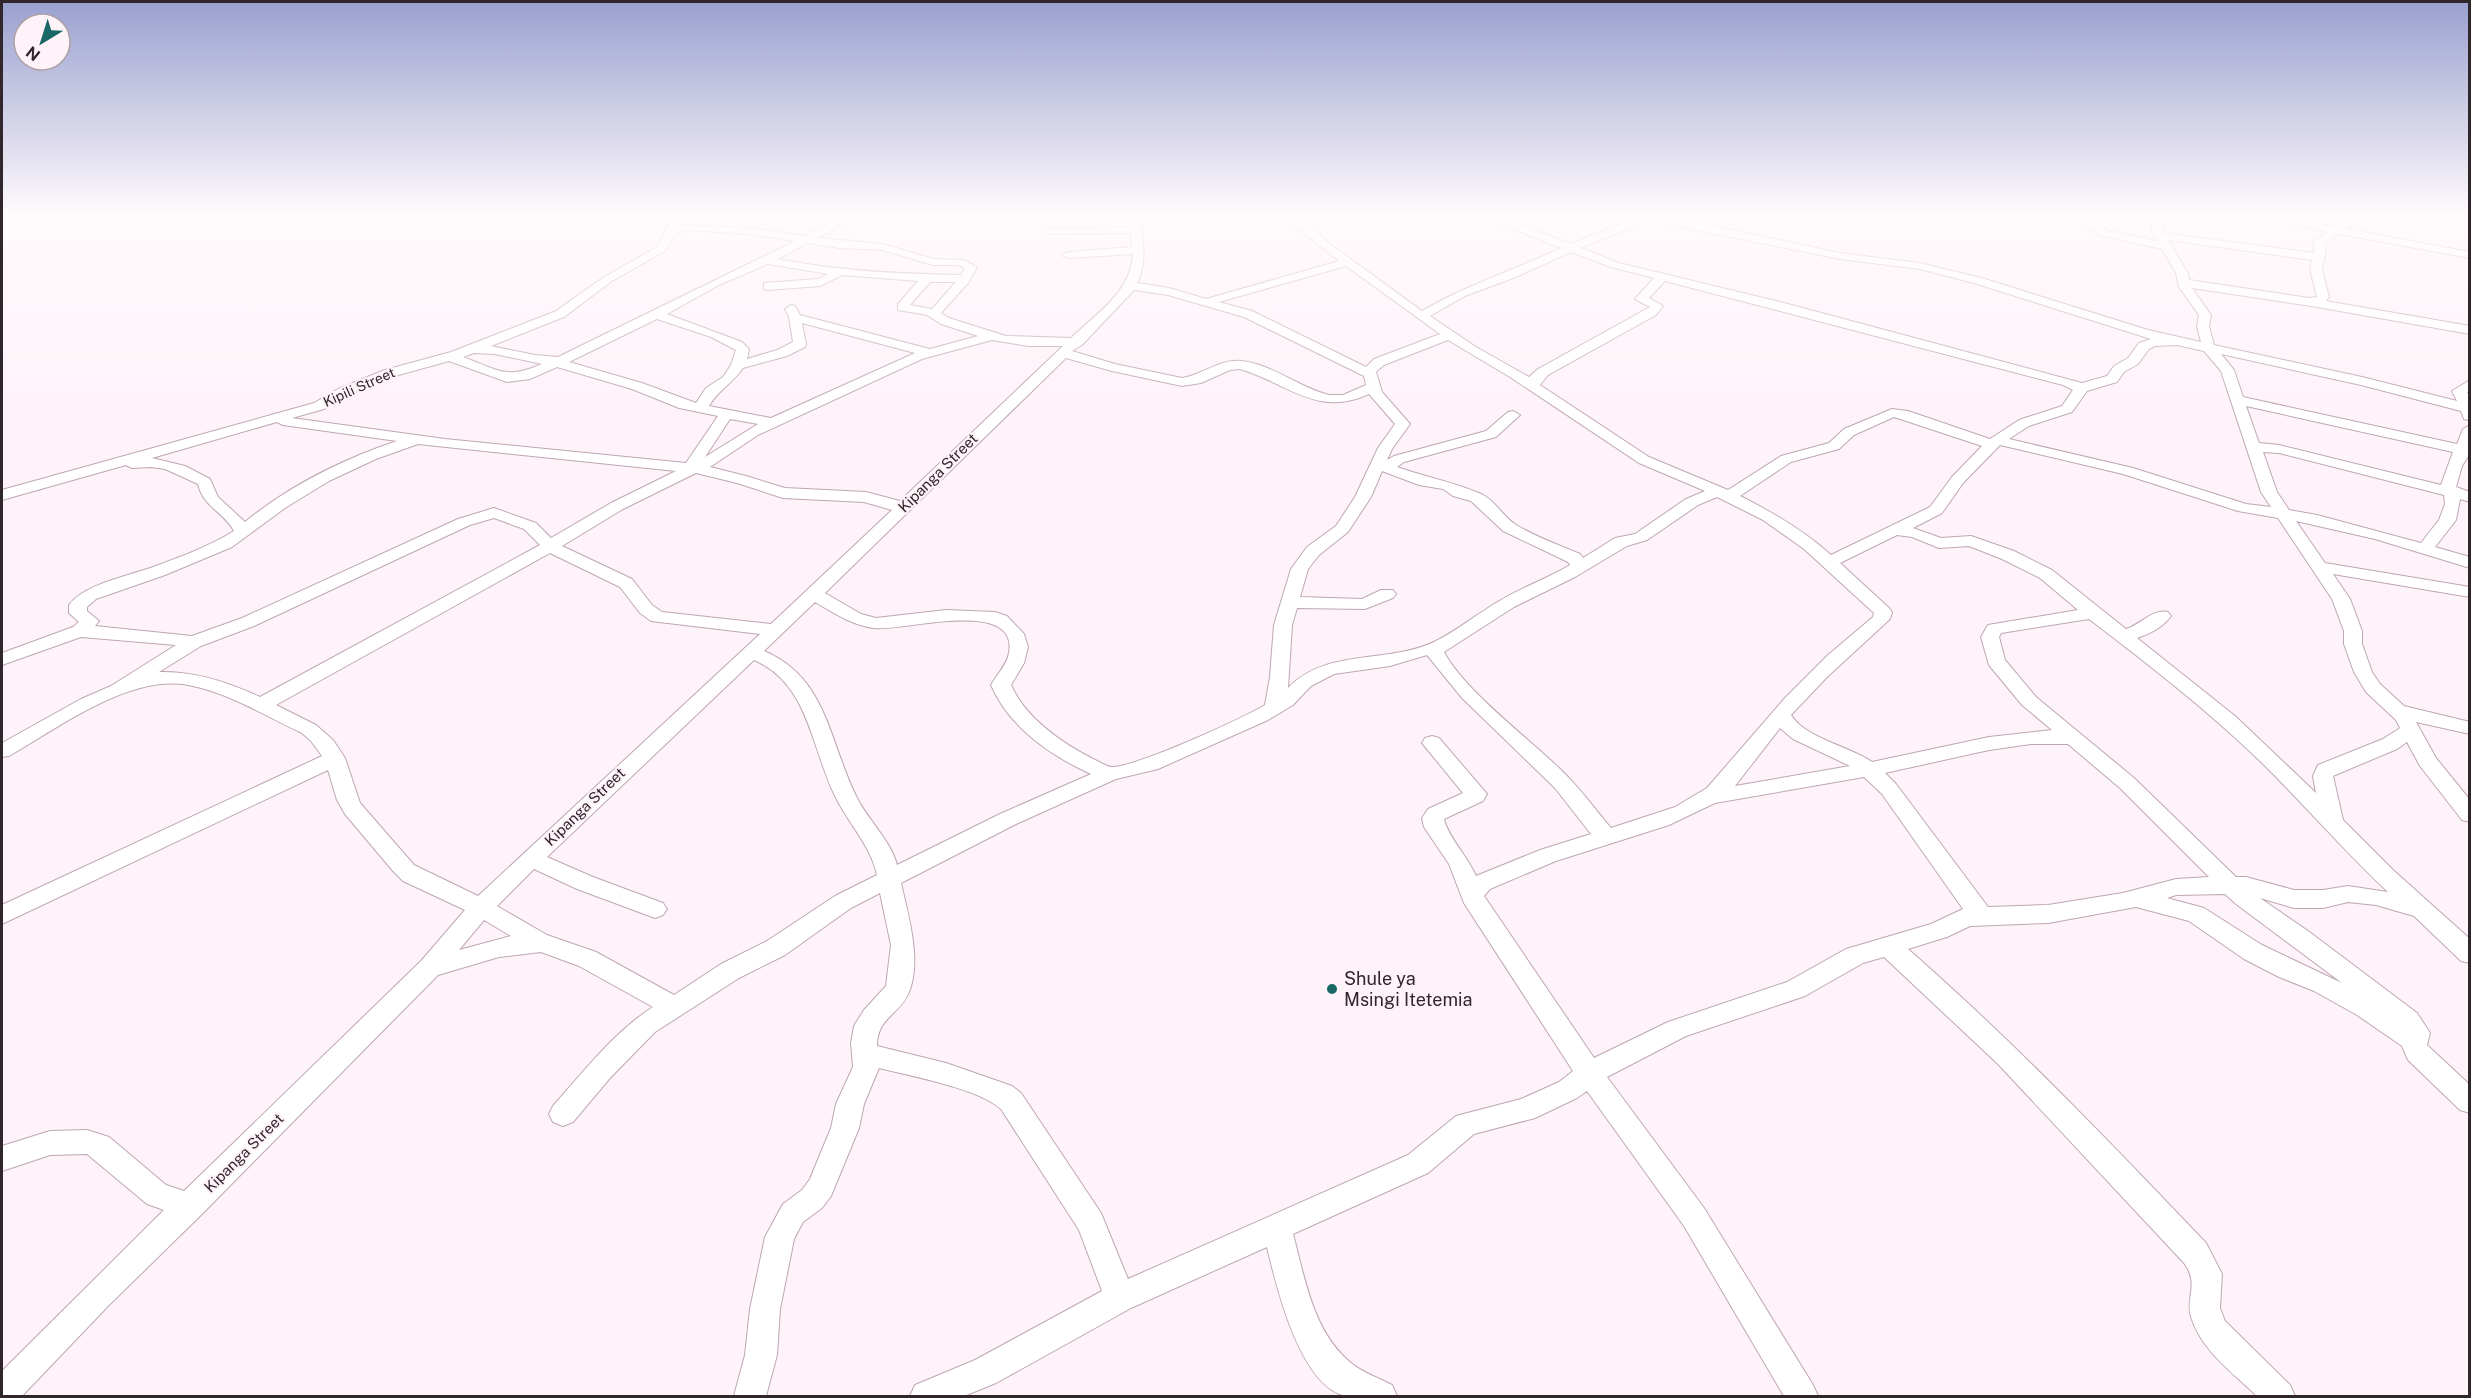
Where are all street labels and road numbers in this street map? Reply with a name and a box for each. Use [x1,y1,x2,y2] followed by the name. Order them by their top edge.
[321,364,397,410] street label: Kipili Street
[895,430,981,516] street label: Kipanga Street
[541,764,628,849] street label: Kipanga Street
[201,1110,287,1196] street label: Kipanga Street

